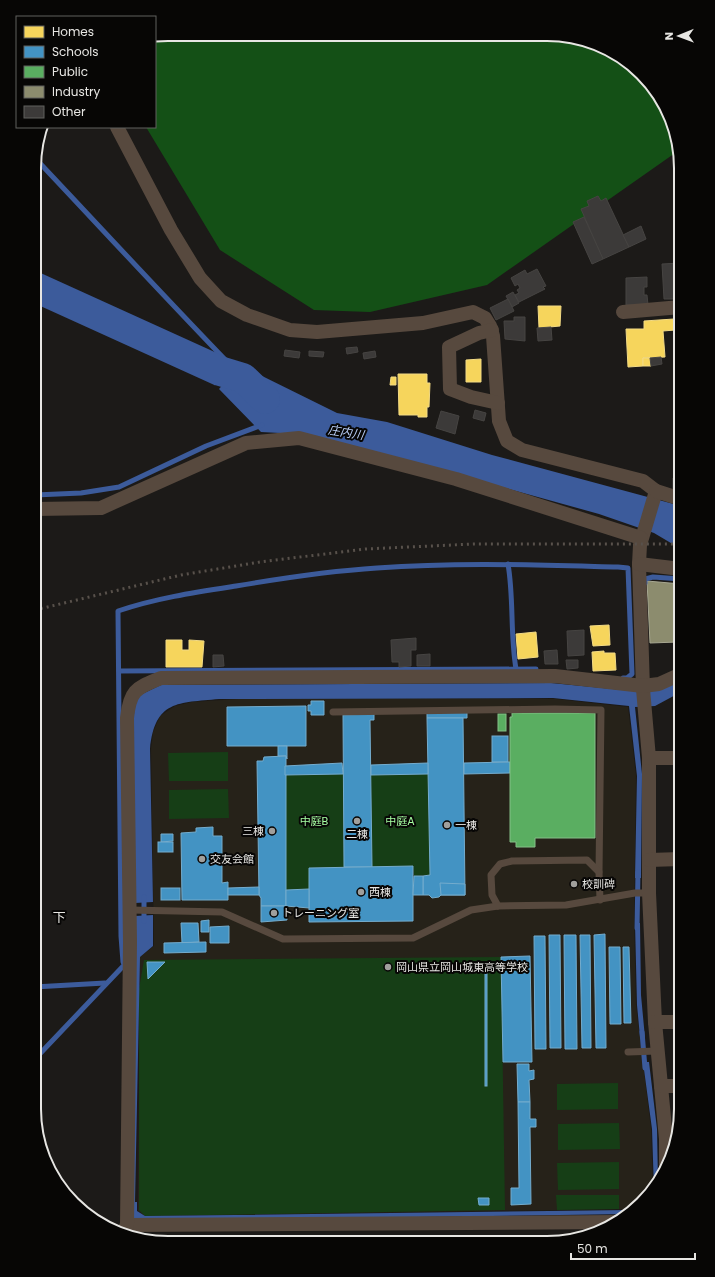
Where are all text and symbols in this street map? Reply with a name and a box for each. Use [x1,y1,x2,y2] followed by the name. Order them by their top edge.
[16,16,156,128] legend
[659,16,699,56] north arrow
[52,23,94,40] text: Homes
[661,32,677,40] text: N
[52,43,99,60] text: Schools
[52,63,88,80] text: Public
[52,83,101,100] text: Industry
[52,103,86,120] text: Other
[327,421,367,444] water label: 庄内川
[300,813,329,829] park label: 中庭B
[385,813,415,829] park label: 中庭A
[352,816,362,826] marker: 二棟
[455,817,477,833] place label: 一棟
[442,820,452,830] marker: 一棟
[242,823,264,839] place label: 三棟
[267,826,277,836] marker: 三棟
[346,826,368,842] place label: 二棟
[210,851,254,867] place label: 交友会館
[197,854,207,864] marker: 交友会館
[582,876,615,892] place label: 校訓碑
[569,879,579,889] marker: 校訓碑
[369,884,391,900] place label: 西棟
[356,887,366,897] marker: 西棟
[282,905,359,921] place label: トレーニング室
[52,908,66,927] district label: 下
[269,908,279,918] marker: トレーニング室
[396,959,528,975] place label: 岡山県立岡山城東高等学校
[383,962,393,972] marker: 岡山県立岡山城東高等学校
[571,1235,695,1261] scale bar
[577,1240,608,1257] text: 50 m

